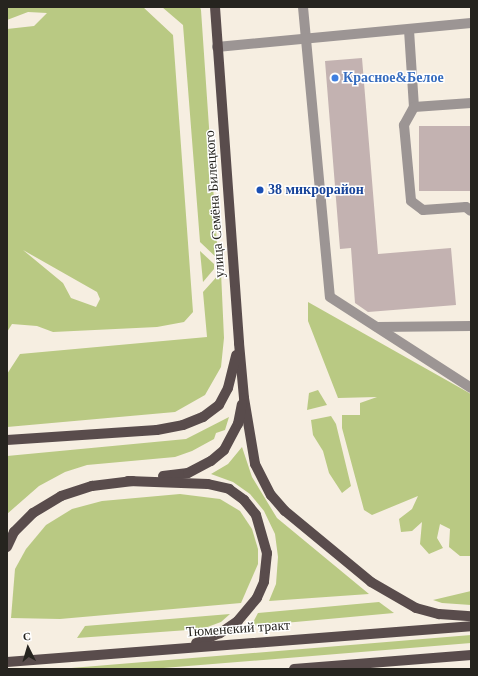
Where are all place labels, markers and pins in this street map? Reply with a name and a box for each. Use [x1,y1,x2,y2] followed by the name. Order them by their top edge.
[343,70,444,86] place label: Красное&Белое
[330,73,340,83] marker: Красное&Белое
[268,182,364,198] place label: 38 микрорайон
[255,185,265,195] marker: 38 микрорайон

